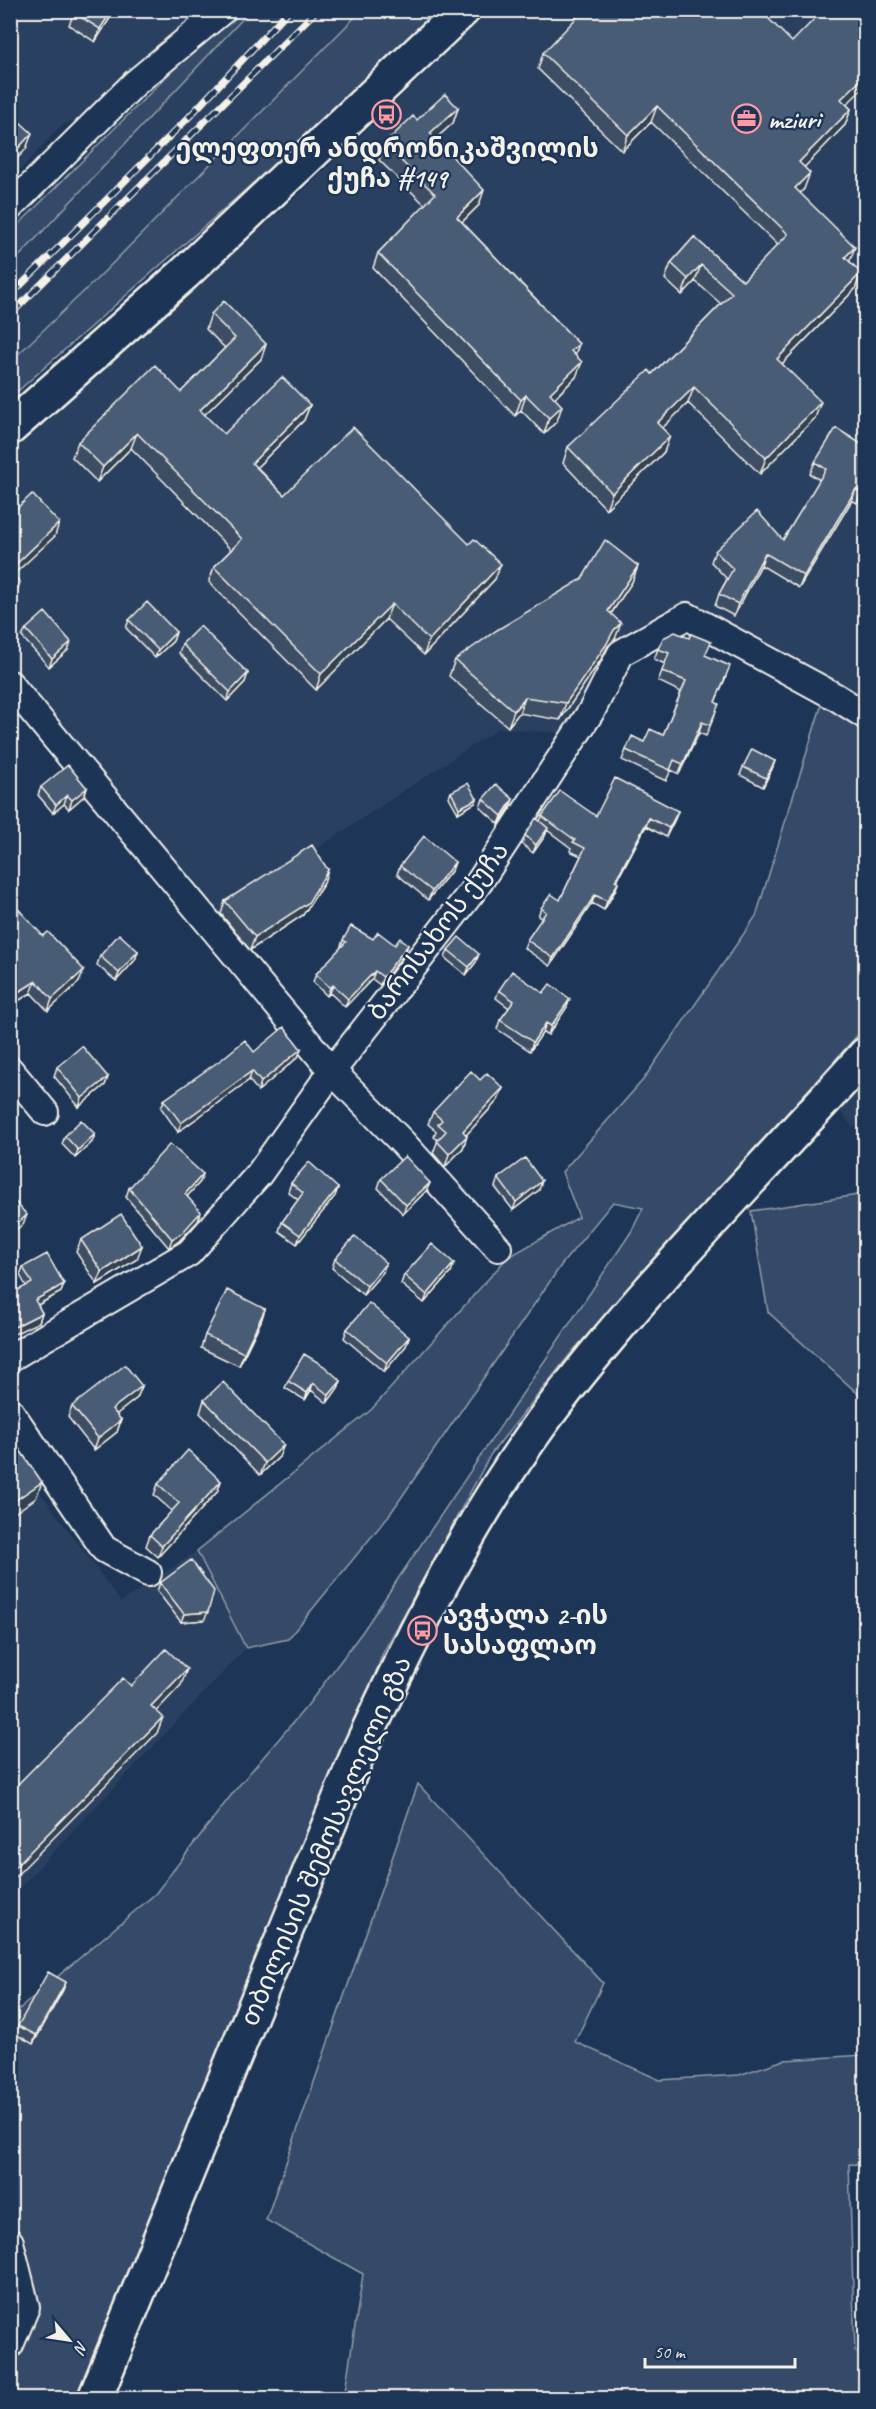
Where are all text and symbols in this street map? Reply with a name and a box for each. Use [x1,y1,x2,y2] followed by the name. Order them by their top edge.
[371,98,403,130] bus stop icon: ელეფთერ ანდრონიკაშვილის ქუჩა #149
[731,103,763,135] office icon: mziuri
[768,103,824,136] place label: mziuri
[175,132,599,195] place label: ელეფთერ ანდრონიკაშვილის ქუჩა #149
[360,835,516,1027] street label: ბარისახოს ქუჩა
[443,1599,608,1662] place label: ავჭალა 2-ის სასაფლაო
[406,1614,438,1646] bus stop icon: ავჭალა 2-ის სასაფლაო
[233,1651,419,2031] street label: თბილისის შემოსავლელი გზა
[39,2310,99,2370] north arrow
[645,2331,795,2369] scale bar
[69,2338,92,2359] text: N
[654,2341,687,2363] text: 50 m

